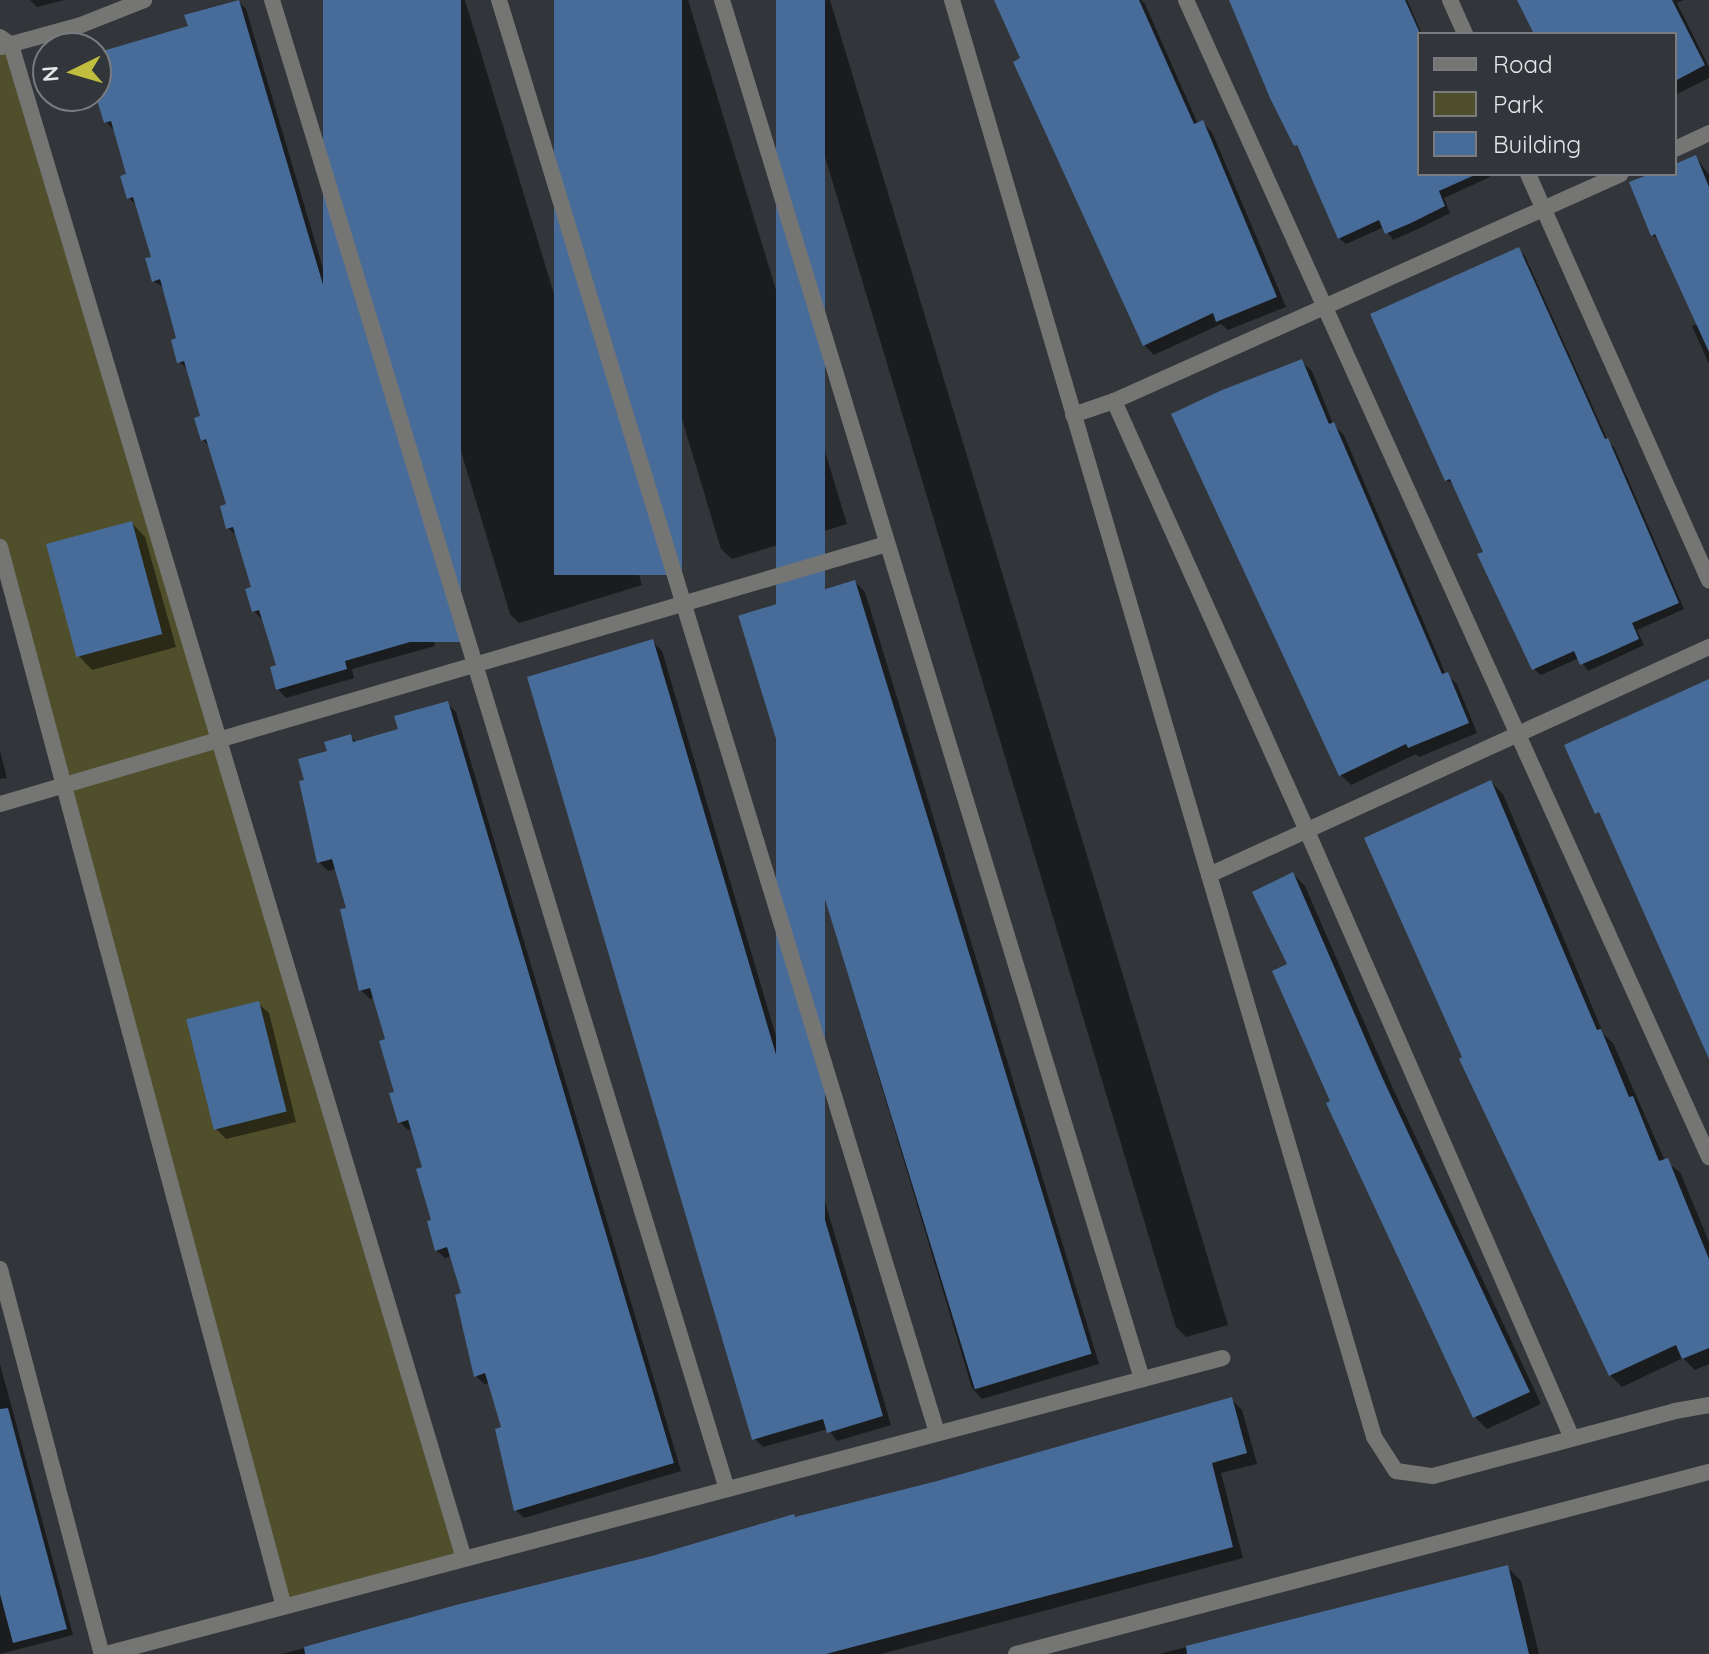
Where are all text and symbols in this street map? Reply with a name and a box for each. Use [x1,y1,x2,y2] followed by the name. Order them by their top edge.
[32,32,112,112] north arrow
[1417,32,1677,176] legend
[1493,49,1553,79] text: Road
[35,65,65,83] text: N
[1493,89,1544,119] text: Park
[1493,129,1581,159] text: Building

